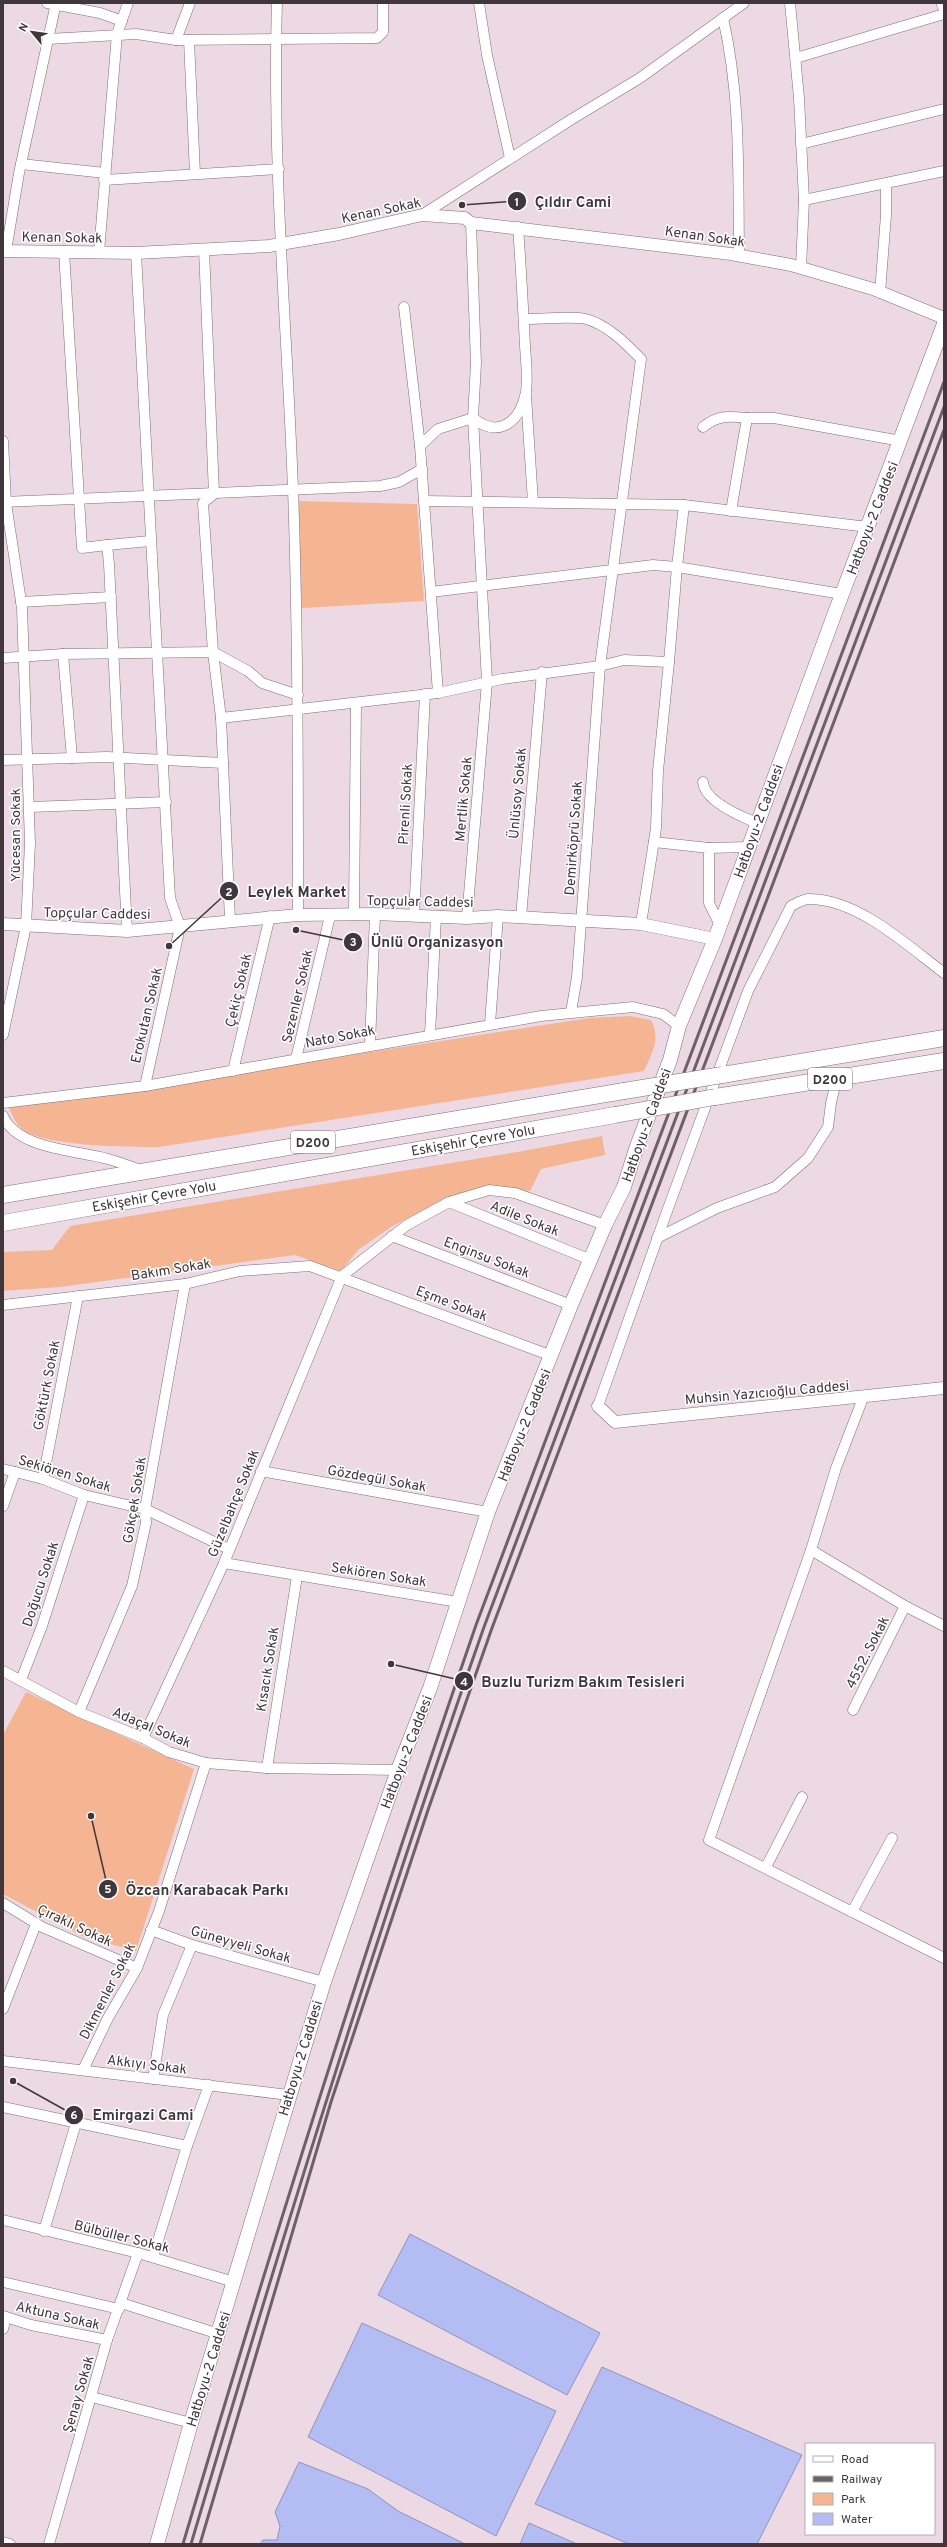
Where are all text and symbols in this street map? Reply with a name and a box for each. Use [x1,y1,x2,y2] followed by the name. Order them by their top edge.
[12,12,52,52] north arrow
[16,21,32,34] text: N
[507,188,620,215] callout: Çıldır Cami
[535,194,611,213] text: Çıldır Cami
[340,195,423,228] street label: Kenan Sokak
[515,195,519,211] text: 1
[663,223,746,252] street label: Kenan Sokak
[21,229,103,248] street label: Kenan Sokak
[844,459,903,578] street label: Hatboyu-2 Caddesi
[505,747,531,840] street label: Ünlüsoy Sokak
[452,756,477,842] street label: Mertlik Sokak
[731,762,788,881] street label: Hatboyu-2 Caddesi
[396,763,417,845] street label: Pirenli Sokak
[562,780,587,896] street label: Demirköprü Sokak
[8,788,25,882] street label: Yücesan Sokak
[219,878,354,905] callout: Leylek Market
[248,884,347,903] text: Leylek Market
[225,885,233,901] text: 2
[366,893,474,912] street label: Topçular Caddesi
[43,905,151,924] street label: Topçular Caddesi
[343,928,512,955] callout: Ünlü Organizasyon
[371,932,503,953] text: Ünlü Organizasyon
[349,935,357,951] text: 3
[279,948,318,1045] street label: Sezenler Sokak
[223,952,256,1029] street label: Çekiç Sokak
[128,966,167,1065] street label: Erokutan Sokak
[304,1022,377,1053] street label: Nato Sokak
[619,1066,676,1185] street label: Hatboyu-2 Caddesi
[808,1068,852,1090] road number: D200
[410,1122,537,1161] street label: Eskişehir Çevre Yolu
[291,1131,335,1153] road number: D200
[91,1178,218,1217] street label: Eskişehir Çevre Yolu
[487,1198,562,1241] street label: Adile Sokak
[441,1234,532,1283] street label: Enginsu Sokak
[130,1256,212,1285] street label: Bakım Sokak
[413,1283,490,1326] street label: Eşme Sokak
[30,1339,65,1432] street label: Göktürk Sokak
[495,1367,556,1484] street label: Hatboyu-2 Caddesi
[684,1378,850,1409] street label: Muhsin Yazıcıoğlu Caddesi
[205,1447,264,1560] street label: Güzelbahçe Sokak
[16,1452,113,1497] street label: Sekiören Sokak
[120,1456,151,1545] street label: Gökçek Sokak
[326,1462,428,1497] street label: Gözdegül Sokak
[20,1540,63,1629] street label: Doğucu Sokak
[330,1560,428,1591] street label: Sekiören Sokak
[843,1614,894,1692] street label: 4552. Sokak
[253,1625,284,1713] street label: Kısacık Sokak
[454,1668,693,1695] callout: Buzlu Turizm Bakım Tesisleri
[481,1674,685,1693] text: Buzlu Turizm Bakım Tesisleri
[460,1675,468,1691] text: 4
[378,1693,437,1812] street label: Hatboyu-2 Caddesi
[110,1704,193,1753] street label: Adaçal Sokak
[98,1876,297,1903] callout: Özcan Karabacak Parkı
[126,1880,288,1901] text: Özcan Karabacak Parkı
[104,1882,112,1898] text: 5
[34,1902,115,1951] street label: Çıraklı Sokak
[188,1923,293,1968] street label: Güneyyeli Sokak
[77,1941,140,2043] street label: Dikmenler Sokak
[276,1999,327,2118] street label: Hatboyu-2 Caddesi
[106,2052,188,2079] street label: Akkıyı Sokak
[64,2101,201,2128] callout: Emirgazi Cami
[92,2107,194,2126] text: Emirgazi Cami
[70,2108,78,2124] text: 6
[72,2217,171,2258] street label: Bülbüller Sokak
[14,2298,102,2334] street label: Aktuna Sokak
[184,2310,235,2429] street label: Hatboyu-2 Caddesi
[60,2354,99,2435] street label: Şenay Sokak
[805,2443,935,2535] legend
[841,2452,869,2468] text: Road
[841,2472,882,2488] text: Railway
[841,2492,866,2508] text: Park
[841,2512,873,2528] text: Water

